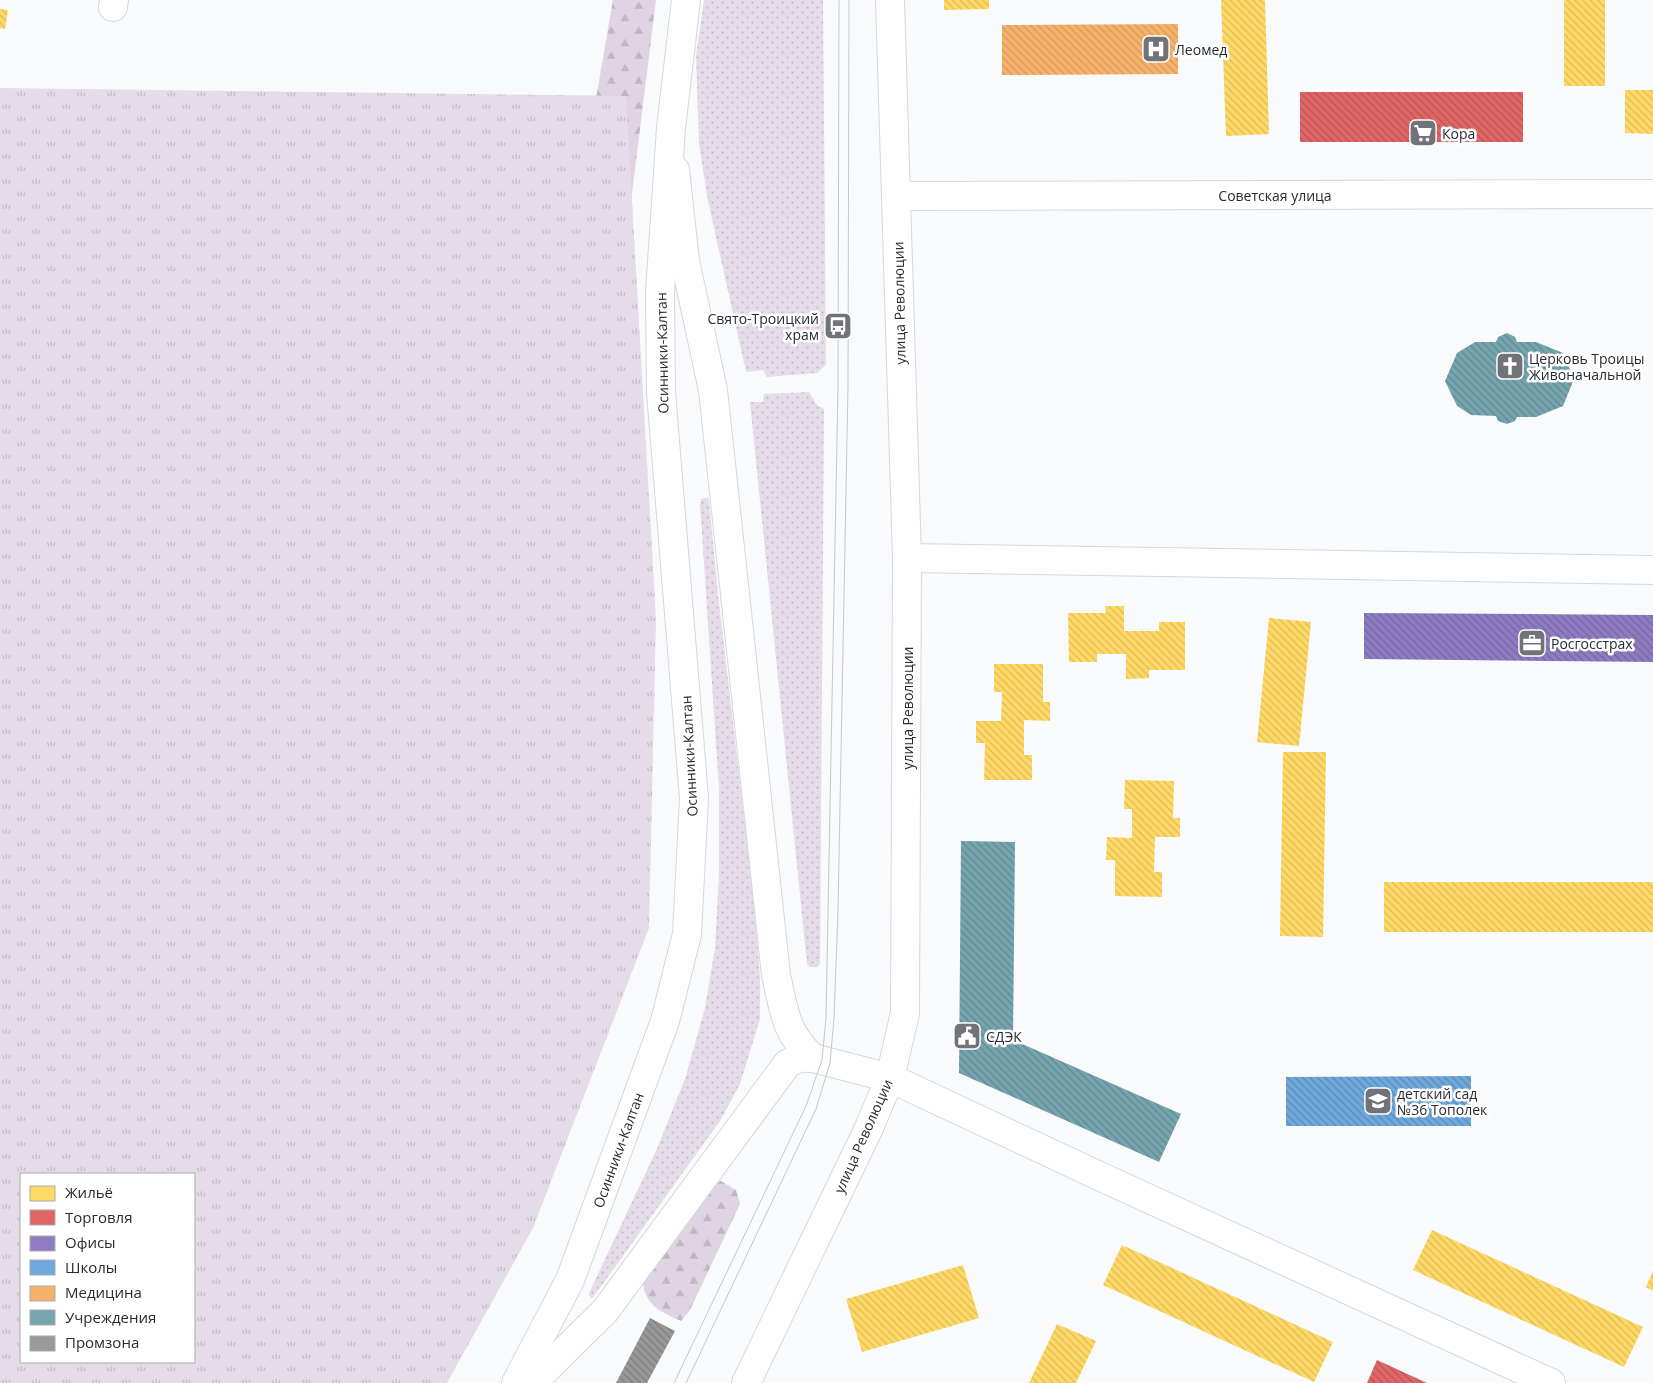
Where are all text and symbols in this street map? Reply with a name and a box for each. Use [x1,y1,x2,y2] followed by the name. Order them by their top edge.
[1141,34,1171,64] hospital icon: Леомед
[1175,40,1227,59] place label: Леомед
[1408,118,1438,148] supermarket icon: Кора
[1442,124,1475,143] place label: Кора
[1218,186,1332,205] street label: Советская улица
[888,241,910,365] street label: улица Революции
[651,292,673,414] street label: Осинники-Калтан
[707,309,819,344] place label: Свято-Троицкий храм
[823,311,853,341] bus stop icon: Свято-Троицкий храм
[1529,349,1644,384] place label: Церковь Троицы Живоначальной
[1495,351,1525,381] church icon: Церковь Троицы Живоначальной
[1517,628,1547,658] office icon: Росгосстрах
[1551,634,1633,653] place label: Росгосстрах
[898,646,917,770] street label: улица Революции
[676,695,702,817] street label: Осинники-Калтан
[952,1021,982,1051] public building icon: СДЭК
[986,1027,1022,1046] place label: СДЭК
[829,1076,897,1196] street label: улица Революции
[1397,1084,1488,1119] place label: детский сад №36 Тополек
[1363,1086,1393,1116] school or university icon: детский сад №36 Тополек
[588,1090,648,1210] street label: Осинники-Калтан
[20,1173,195,1363] legend
[65,1182,113,1202] text: Жильё
[65,1207,132,1227] text: Торговля
[65,1232,116,1252] text: Офисы
[65,1257,117,1277] text: Школы
[65,1282,142,1302] text: Медицина
[65,1307,156,1327] text: Учреждения
[65,1332,139,1352] text: Промзона

